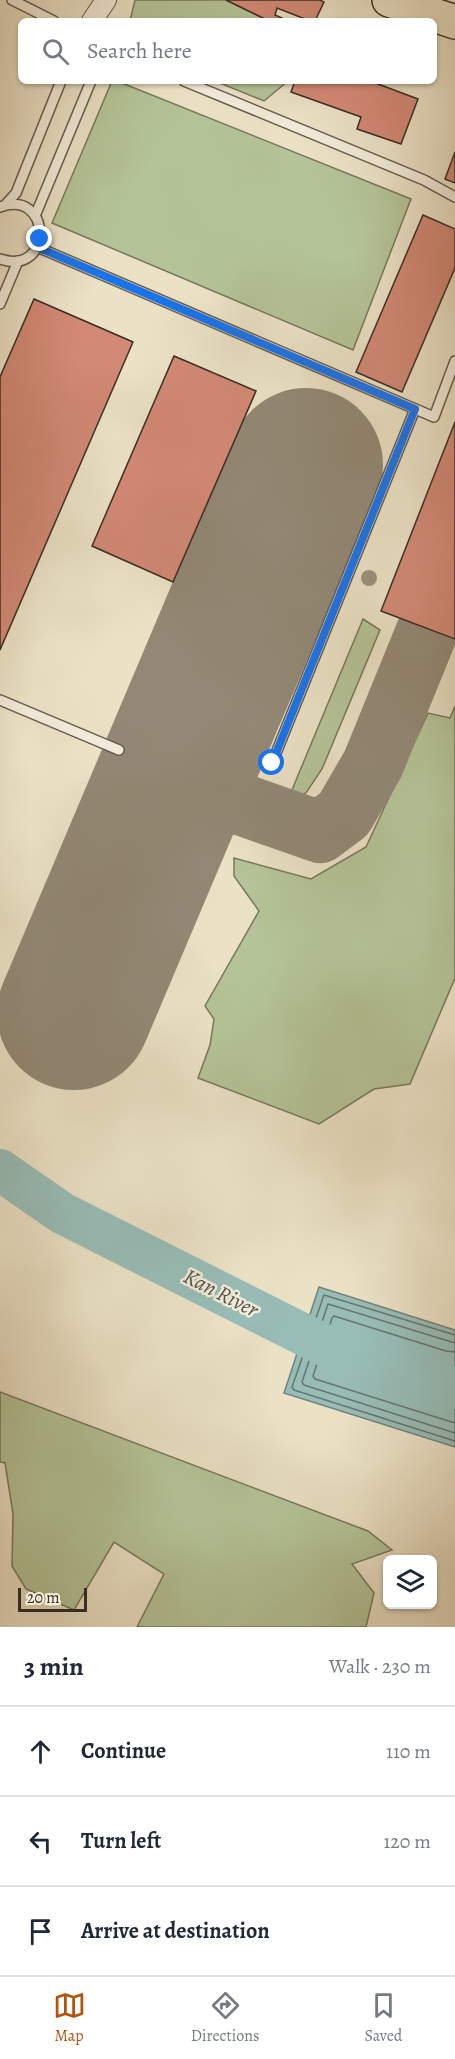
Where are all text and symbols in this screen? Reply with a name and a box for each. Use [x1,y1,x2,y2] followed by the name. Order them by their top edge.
[18,18,437,84] search box
[39,35,72,68] icon: search
[87,36,192,66] text: Search here
[26,225,52,251] route end
[258,749,284,775] route start
[178,1261,265,1325] water label: Kan River
[383,1555,437,1609] map controls
[383,1555,437,1609] button: layers
[18,1585,87,1612] scale bar
[27,1587,60,1609] text: 20 m
[24,1649,84,1684] text: 3 min
[329,1653,431,1680] text: Walk · 230 m
[24,1735,57,1768] icon: ahead
[81,1736,166,1766] text: Continue
[386,1738,431,1765] text: 110 m
[24,1825,57,1858] icon: left
[81,1826,161,1856] text: Turn left
[383,1828,431,1855] text: 120 m
[24,1915,57,1948] icon: arrive
[81,1916,270,1946] text: Arrive at destination
[53,1989,86,2047] tab: Map
[191,1989,259,2047] tab: Directions
[364,1989,402,2047] tab: Saved

